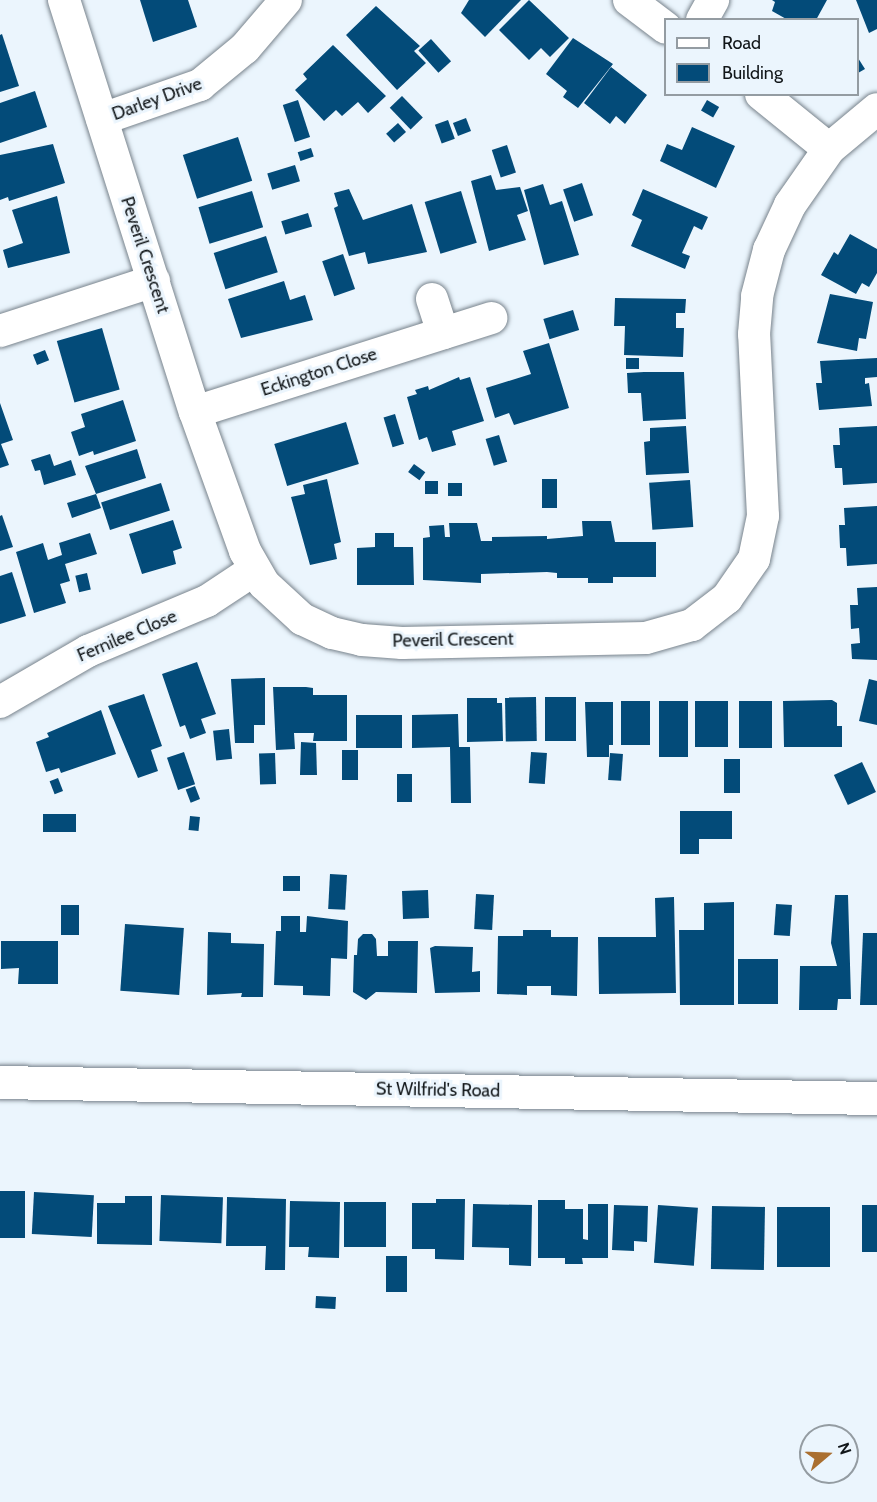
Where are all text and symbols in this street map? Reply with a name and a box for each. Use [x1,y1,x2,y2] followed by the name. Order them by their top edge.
[664,18,859,96] legend
[722,32,761,54] text: Road
[722,62,783,84] text: Building
[109,73,205,125] street label: Darley Drive
[116,194,174,316] street label: Peveril Crescent
[258,343,380,401] street label: Eckington Close
[74,605,180,667] street label: Fernilee Close
[392,628,514,652] street label: Peveril Crescent
[376,1078,500,1102] street label: St Wilfrid's Road
[799,1424,859,1484] north arrow
[834,1440,855,1457] text: N

